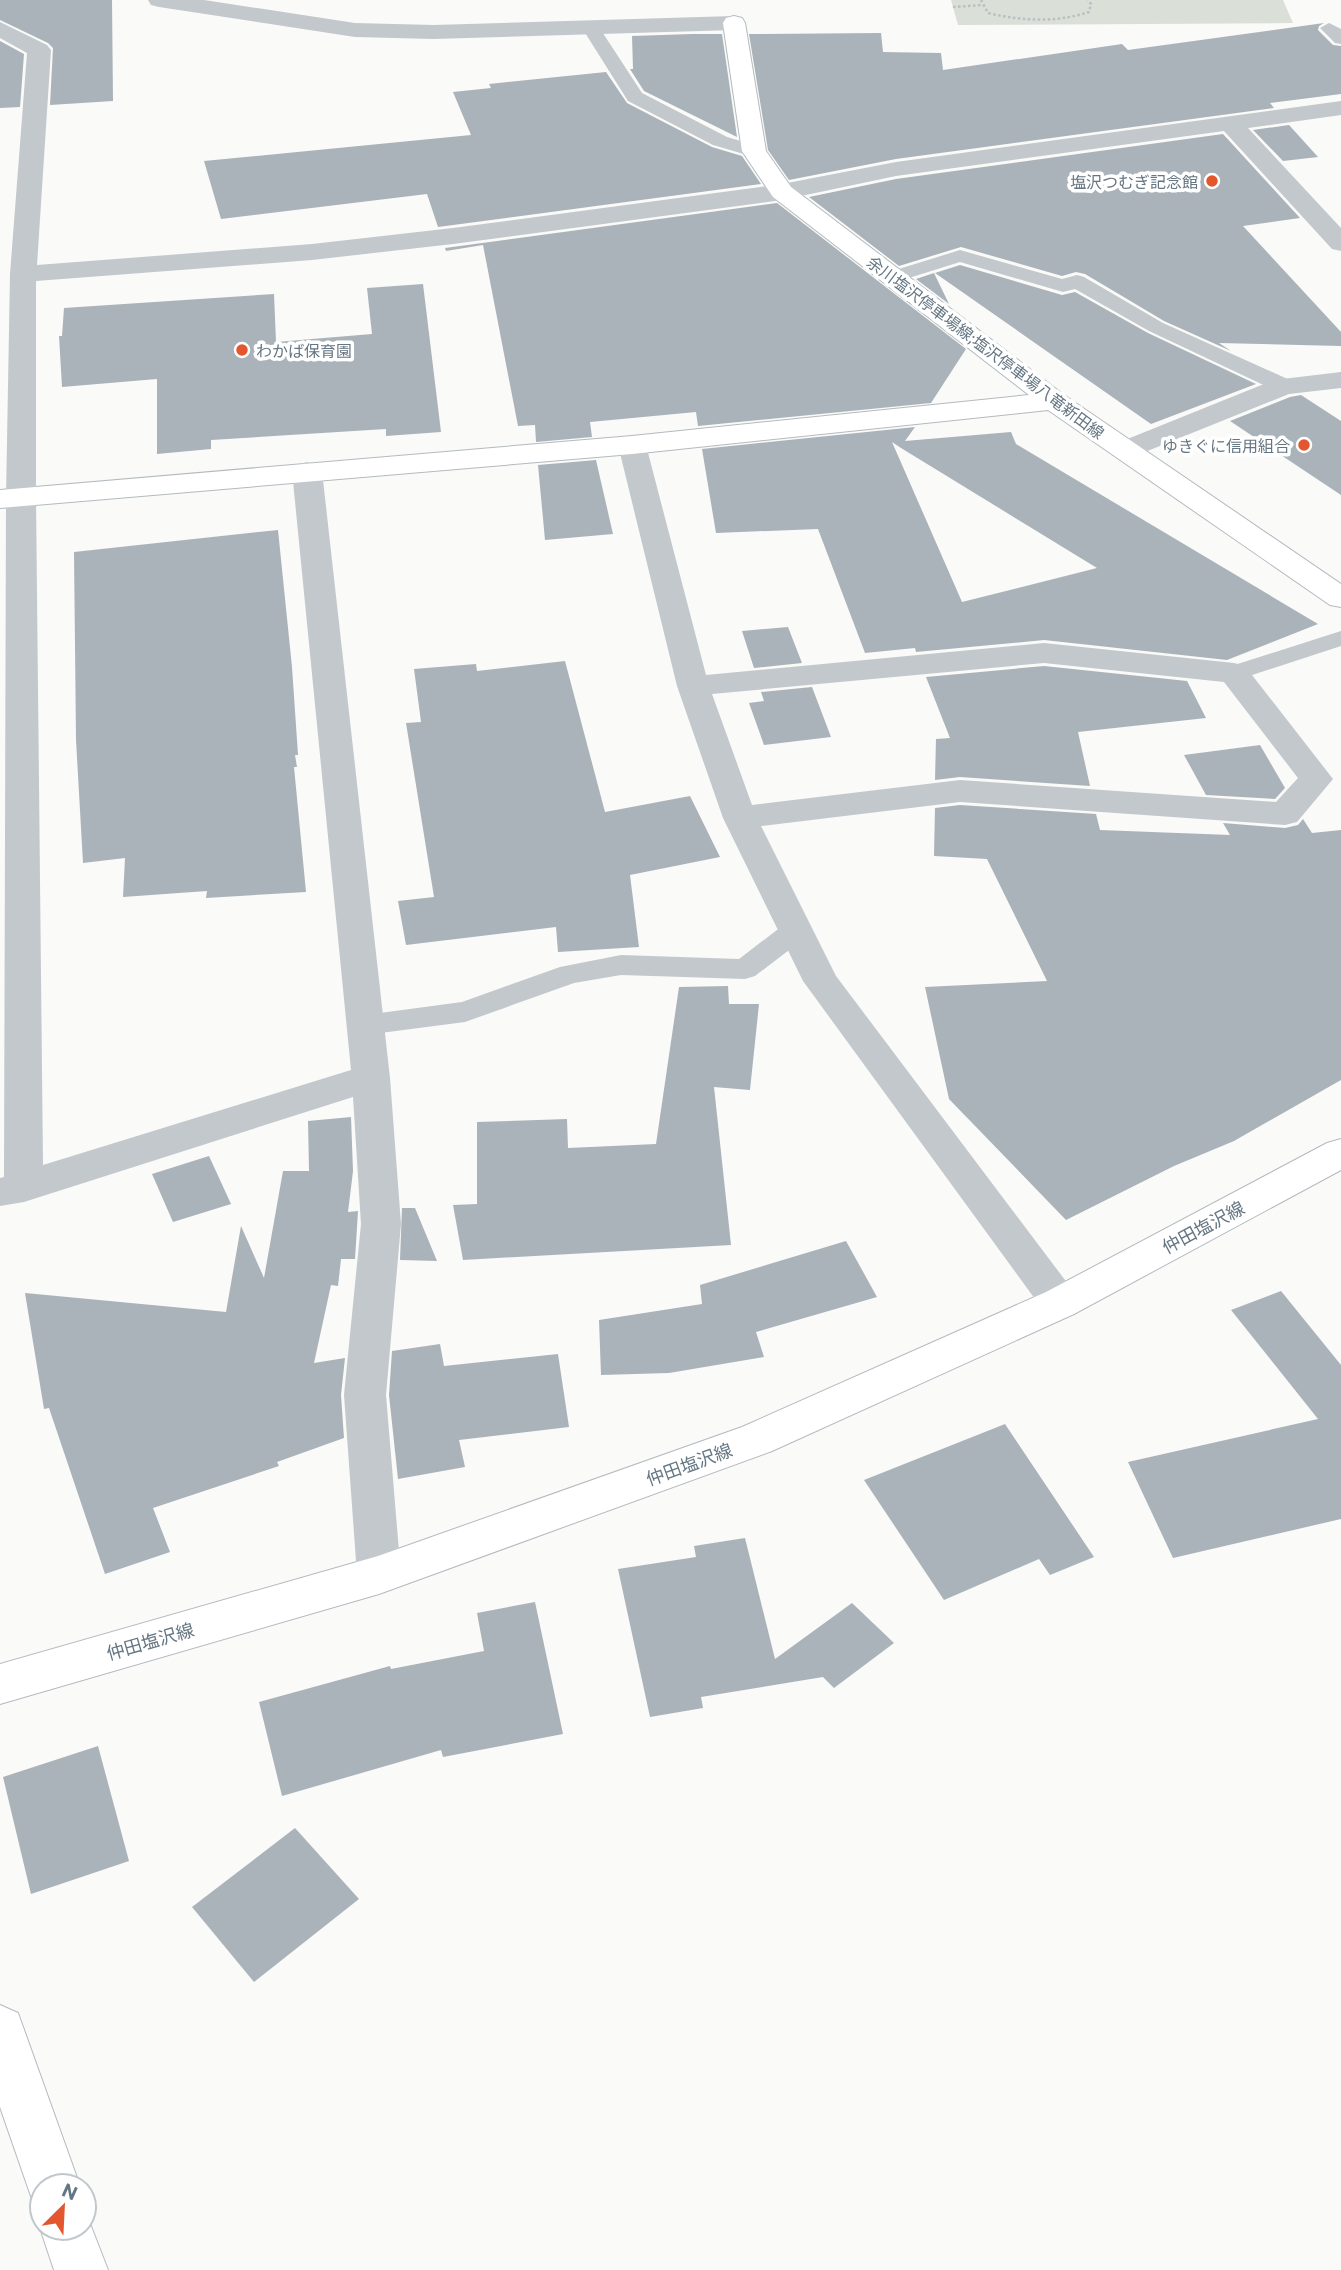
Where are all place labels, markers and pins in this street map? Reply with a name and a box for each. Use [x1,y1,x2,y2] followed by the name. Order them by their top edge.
[1070,172,1198,191] place label: 塩沢つむぎ記念館
[1204,173,1220,189] marker: 塩沢つむぎ記念館
[256,341,352,360] place label: わかば保育園
[234,342,250,358] marker: わかば保育園
[1162,436,1290,455] place label: ゆきぐに信用組合
[1296,437,1312,453] marker: ゆきぐに信用組合

